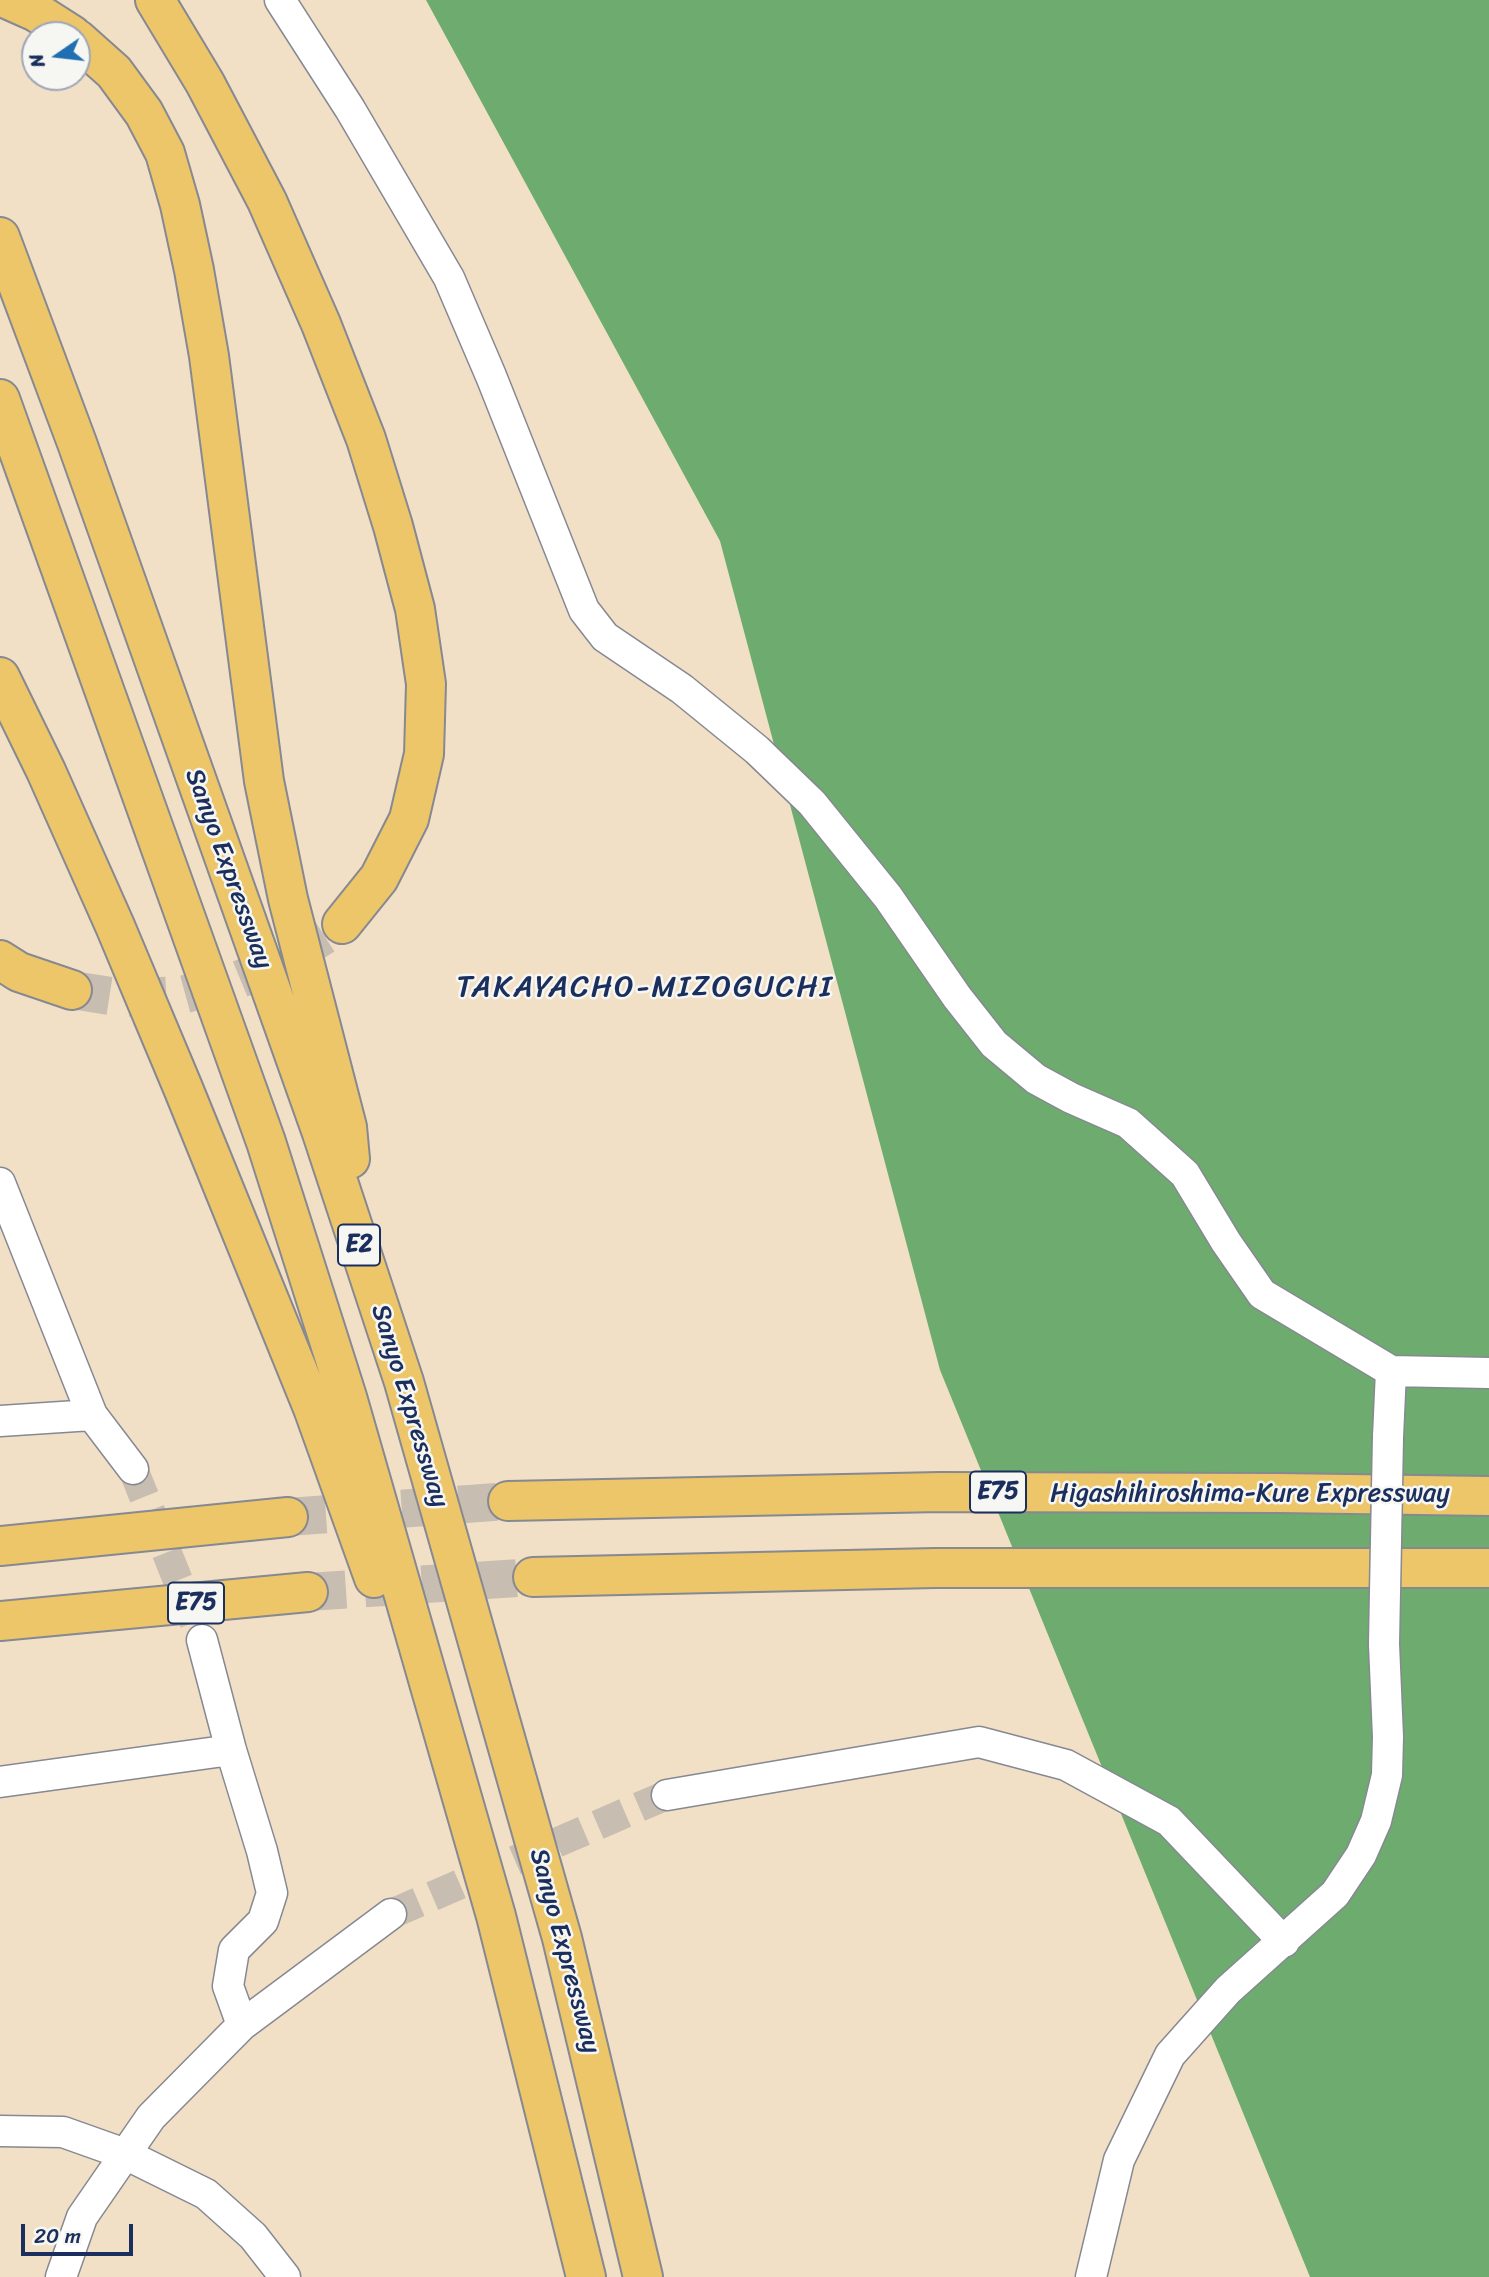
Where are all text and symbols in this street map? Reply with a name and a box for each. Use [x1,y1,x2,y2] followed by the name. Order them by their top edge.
[21,21,91,91] north arrow
[19,50,55,71] text: N
[177,765,279,973] street label: Sanyo Expressway
[462,970,828,1006] district label: TAKAYACHO-MIZOGUCHI
[338,1224,380,1266] road number: E2
[363,1301,455,1511] street label: Sanyo Expressway
[970,1472,1026,1512] road number: E75
[1050,1478,1450,1510] street label: Higashihiroshima-Kure Expressway
[168,1582,224,1624] road number: E75
[522,1845,606,2057] street label: Sanyo Expressway
[24,2210,136,2254] scale bar
[34,2217,81,2255] text: 20 m

